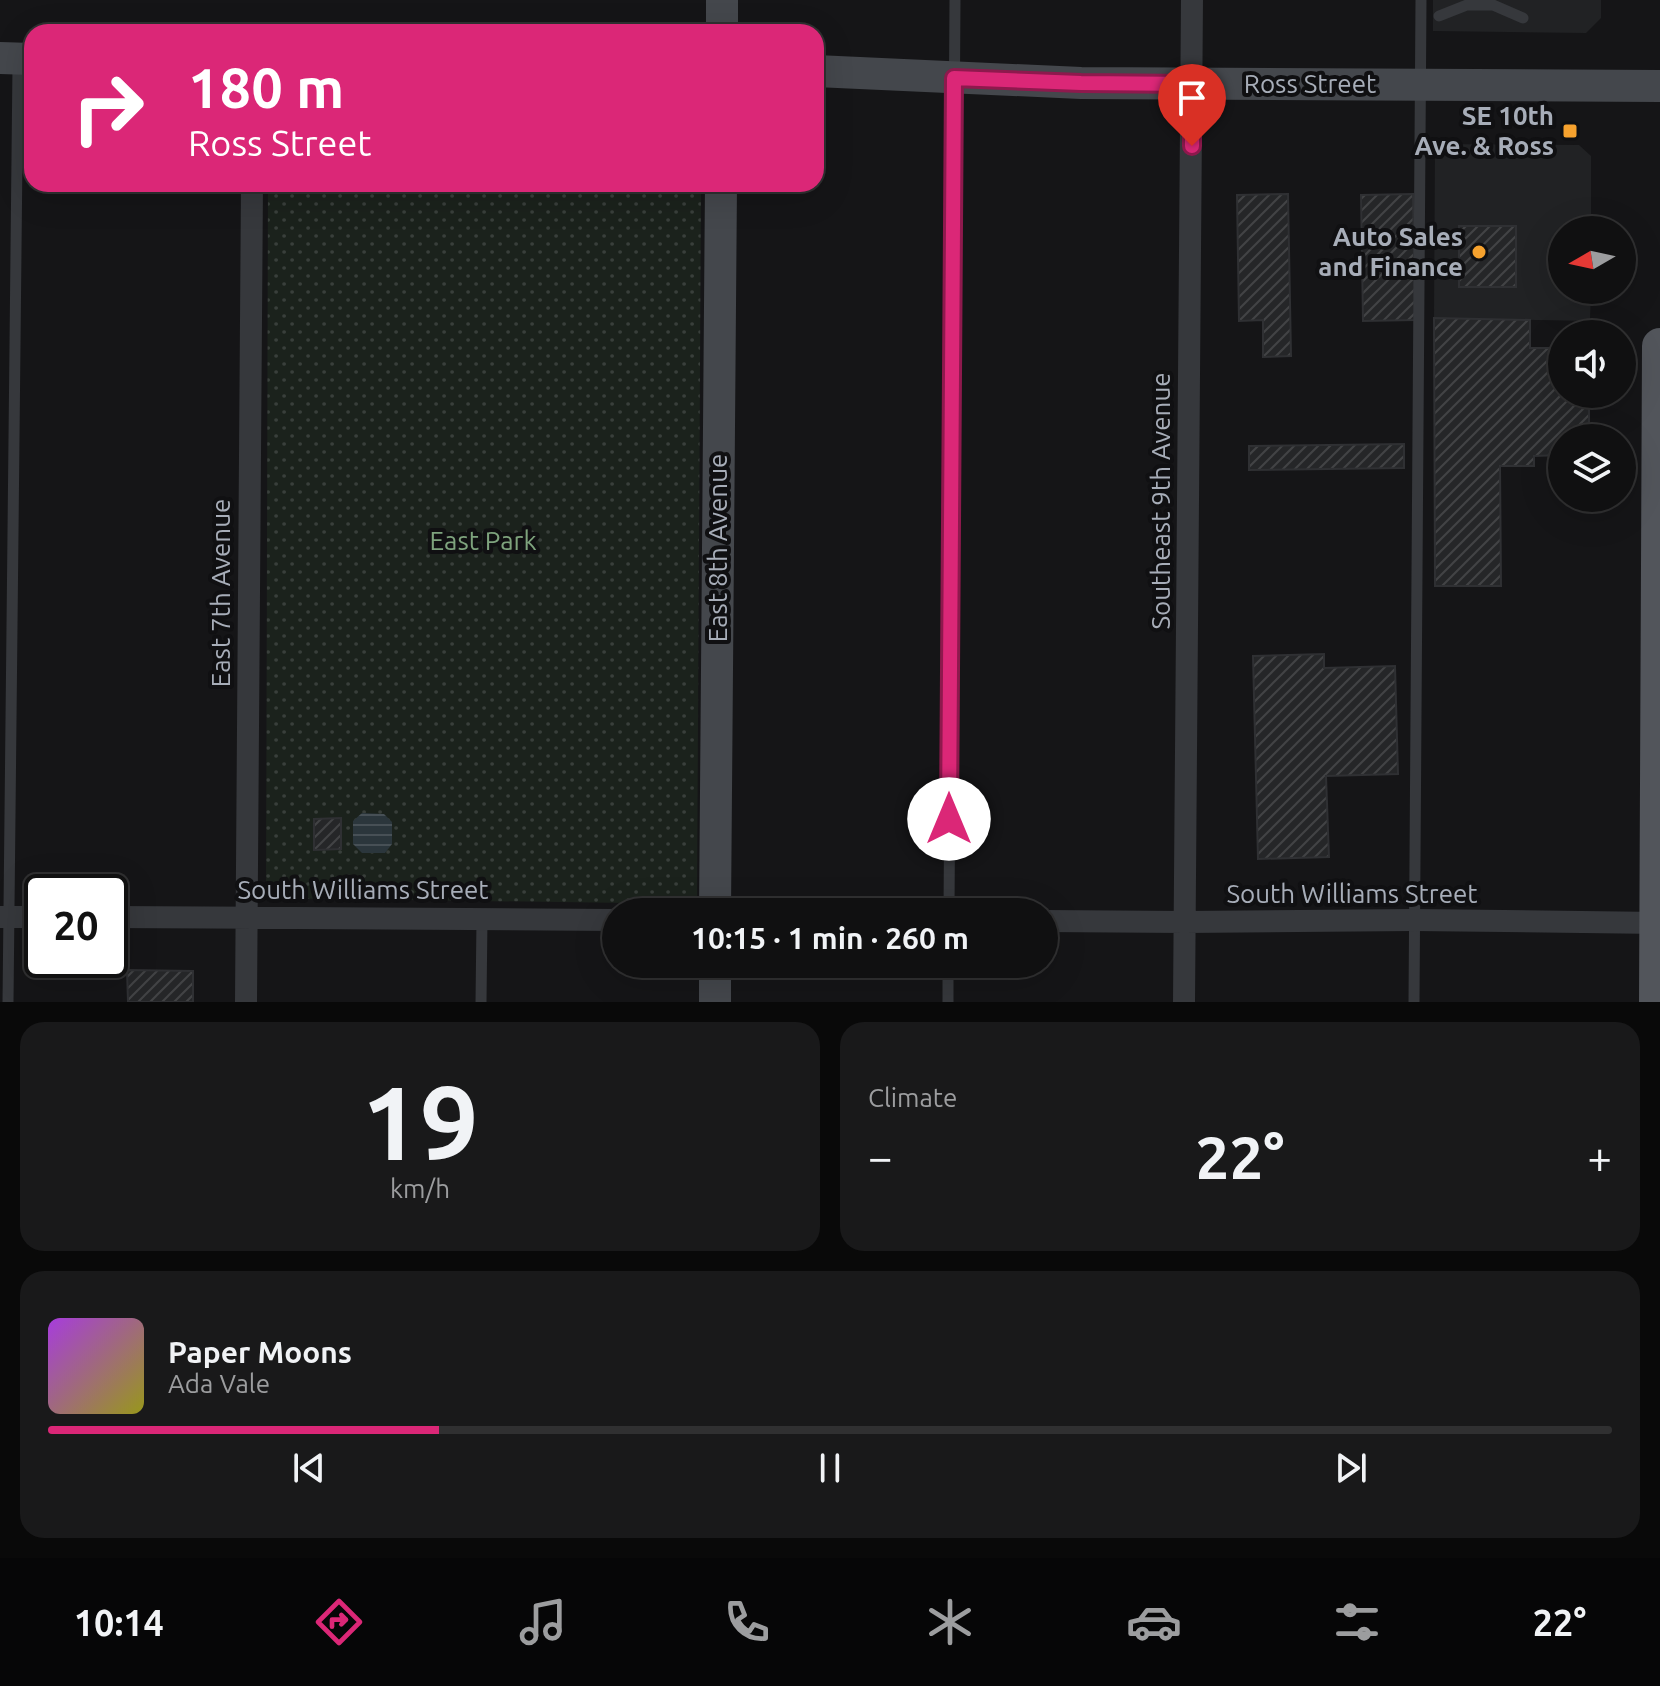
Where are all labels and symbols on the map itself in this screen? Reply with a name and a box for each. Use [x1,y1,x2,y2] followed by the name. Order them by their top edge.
[1158,64,1226,146] pin
[1244,69,1376,98] street label: Ross Street
[1414,101,1554,160] place label: SE 10th Ave. & Ross
[1561,122,1579,140] marker: SE 10th Ave. & Ross
[1548,216,1636,304] north arrow
[1318,222,1463,281] place label: Auto Sales and Finance
[1470,243,1488,261] marker: Auto Sales and Finance
[1146,372,1175,630] street label: Southeast 9th Avenue
[703,454,732,642] street label: East 8th Avenue
[206,499,235,687] street label: East 7th Avenue
[429,526,537,555] park label: East Park
[907,777,991,861] position arrow
[24,874,128,978] speed limit sign: 20
[237,875,489,904] street label: South Williams Street
[1226,879,1478,908] street label: South Williams Street

